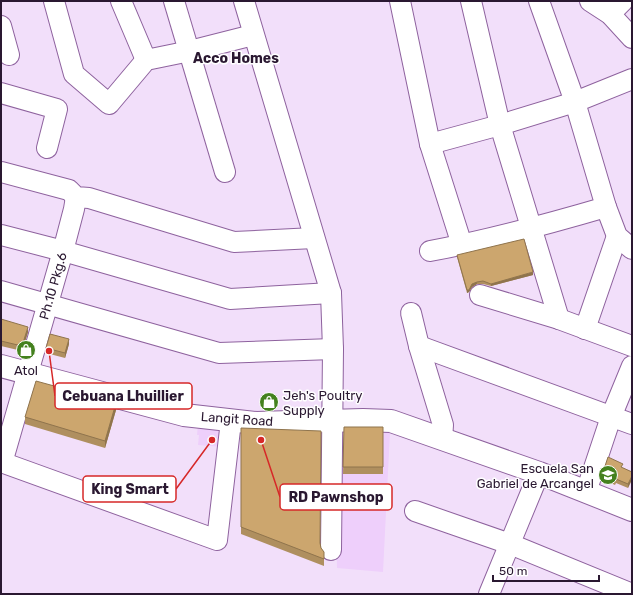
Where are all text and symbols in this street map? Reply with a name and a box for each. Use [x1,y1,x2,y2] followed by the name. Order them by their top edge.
[193,50,279,67] district label: Acco Homes
[36,251,71,322] street label: Ph.10 Pkg.6
[15,339,37,361] shop icon: Atol
[14,363,38,378] place label: Atol
[55,383,192,409] callout: Cebuana Lhuillier
[62,388,184,405] text: Cebuana Lhuillier
[283,388,362,418] place label: Jeh's Poultry Supply
[258,391,280,413] shop icon: Jeh's Poultry Supply
[200,409,274,430] street label: Langit Road
[477,461,594,492] place label: Escuela San Gabriel de Arcangel
[597,464,619,486] school or university icon: Escuela San Gabriel de Arcangel
[83,476,176,502] callout: King Smart
[91,481,169,498] text: King Smart
[280,484,392,510] callout: RD Pawnshop
[288,489,384,506] text: RD Pawnshop
[493,557,599,583] scale bar
[499,564,527,578] text: 50 m

